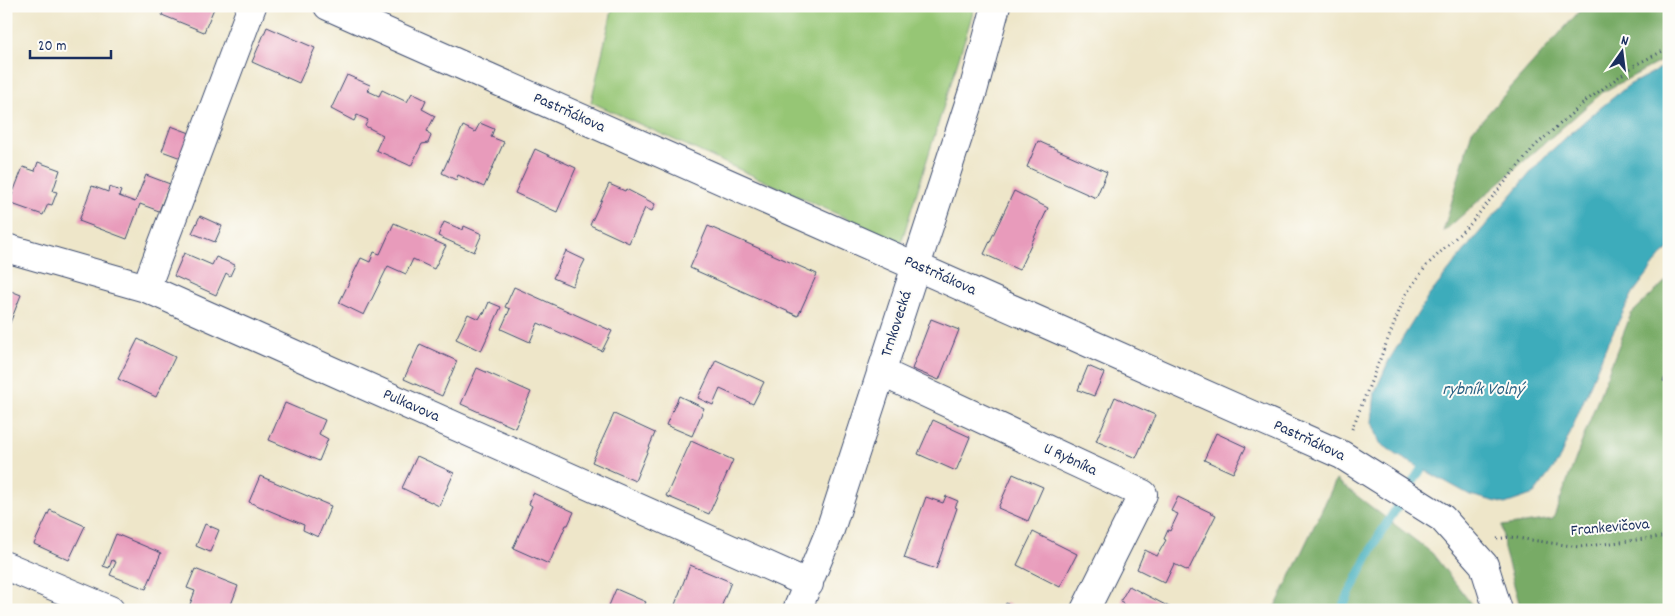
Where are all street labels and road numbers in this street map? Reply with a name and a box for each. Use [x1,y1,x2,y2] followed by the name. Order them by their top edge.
[529,87,609,139] street label: Pastrňákova
[900,250,980,302] street label: Pastrňákova
[876,288,918,360] street label: Trnkovecká
[379,383,444,429] street label: Pulkavova
[1269,414,1349,468] street label: Pastrňákova
[1039,438,1101,483] street label: U Rybníka
[1570,513,1651,543] street label: Frankevičova

